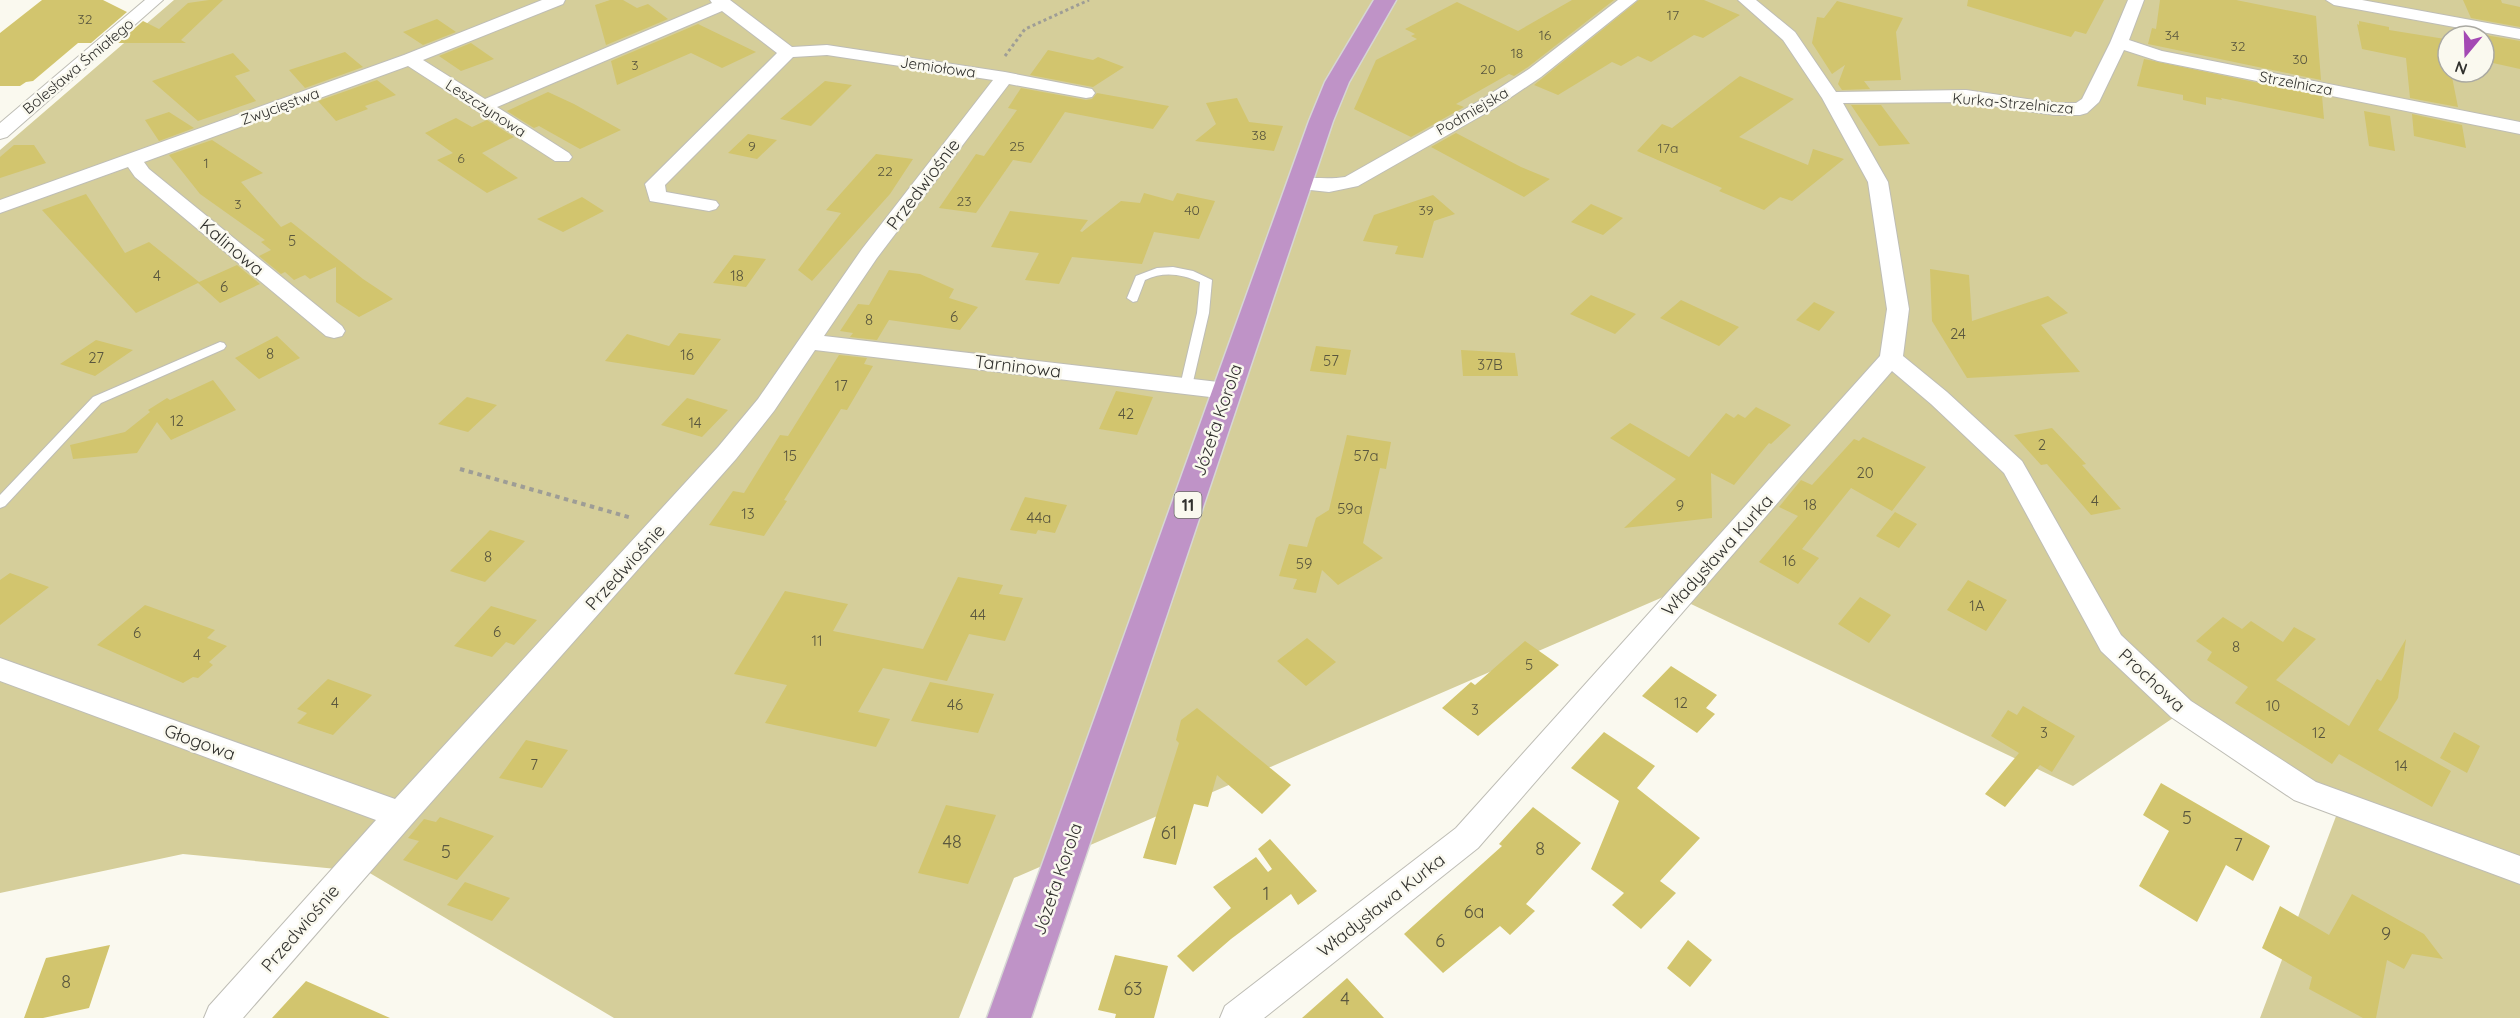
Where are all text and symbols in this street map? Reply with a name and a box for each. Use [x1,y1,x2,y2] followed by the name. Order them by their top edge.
[1667,6,1679,24] house number: 17
[77,10,93,28] house number: 32
[19,14,137,118] street label: Bolesława Śmiałego
[2436,24,2496,84] north arrow
[1539,26,1552,44] house number: 16
[2165,26,2179,44] house number: 34
[2230,37,2246,55] house number: 32
[1511,44,1523,62] house number: 18
[2292,50,2308,68] house number: 30
[899,52,977,82] street label: Jemiołowa
[631,56,639,74] house number: 3
[2452,57,2470,80] text: N
[1480,60,1496,78] house number: 20
[2258,67,2334,99] street label: Strzelnicza
[442,75,530,141] street label: Leszczynowa
[238,83,322,129] street label: Zwycięstwa
[1432,83,1512,139] street label: Podmiejska
[1952,88,2074,118] street label: Kurka-Strzelnicza
[1252,126,1266,144] house number: 38
[881,134,965,234] street label: Przedwiośnie
[748,137,756,155] house number: 9
[1009,137,1025,155] house number: 25
[1658,139,1678,157] house number: 17a
[457,149,465,167] house number: 6
[203,154,209,172] house number: 1
[877,162,893,180] house number: 22
[956,192,972,210] house number: 23
[234,195,242,213] house number: 3
[1184,201,1200,219] house number: 40
[1418,201,1434,219] house number: 39
[195,213,269,281] street label: Kalinowa
[288,231,296,250] house number: 5
[153,266,161,285] house number: 4
[730,266,744,285] house number: 18
[220,277,228,296] house number: 6
[950,307,958,326] house number: 6
[865,310,873,329] house number: 8
[1950,324,1966,343] house number: 24
[266,344,274,363] house number: 8
[680,345,694,364] house number: 16
[88,348,104,367] house number: 27
[973,349,1063,383] street label: Tarninowa
[1323,351,1339,370] house number: 57
[1477,355,1503,374] house number: 37B
[1187,361,1247,479] street label: Józefa Korola
[834,376,848,395] house number: 17
[1118,404,1134,423] house number: 42
[170,411,184,430] house number: 12
[688,413,702,432] house number: 14
[2038,435,2046,454] house number: 2
[783,446,797,465] house number: 15
[1354,446,1378,465] house number: 57a
[1856,463,1874,482] house number: 20
[1656,489,1778,621] street label: Władysława Kurka
[2091,491,2099,510] house number: 4
[1174,492,1202,518] road number: 11
[1803,495,1817,514] house number: 18
[1676,496,1684,515] house number: 9
[1337,499,1363,518] house number: 59a
[741,504,755,523] house number: 13
[1027,508,1051,527] house number: 44a
[580,519,670,615] street label: Przedwiośnie
[484,547,492,566] house number: 8
[1782,551,1796,570] house number: 16
[1296,554,1312,573] house number: 59
[1969,596,1985,615] house number: 1A
[970,605,986,624] house number: 44
[493,622,501,641] house number: 6
[133,623,141,642] house number: 6
[811,631,823,650] house number: 11
[2232,637,2240,656] house number: 8
[2114,643,2190,717] street label: Prochowa
[193,645,201,664] house number: 4
[1525,655,1533,674] house number: 5
[331,693,339,712] house number: 4
[1674,693,1688,712] house number: 12
[947,695,963,714] house number: 46
[2266,696,2280,715] house number: 10
[1471,700,1479,719] house number: 3
[161,719,239,765] street label: Głogowa
[2040,723,2048,742] house number: 3
[2312,723,2326,742] house number: 12
[530,755,538,774] house number: 7
[2394,756,2408,775] house number: 14
[2182,806,2192,829] house number: 5
[1027,820,1087,938] street label: Józefa Korola
[1161,821,1177,844] house number: 61
[942,830,962,853] house number: 48
[2233,833,2243,856] house number: 7
[1535,837,1545,860] house number: 8
[441,840,451,863] house number: 5
[1313,848,1449,962] street label: Władysława Kurka
[256,880,344,976] street label: Przedwiośnie
[1263,882,1269,905] house number: 1
[1464,900,1484,923] house number: 6a
[2381,922,2391,945] house number: 9
[1435,929,1445,952] house number: 6
[61,970,71,993] house number: 8
[1123,977,1143,1000] house number: 63
[1340,987,1350,1010] house number: 4

